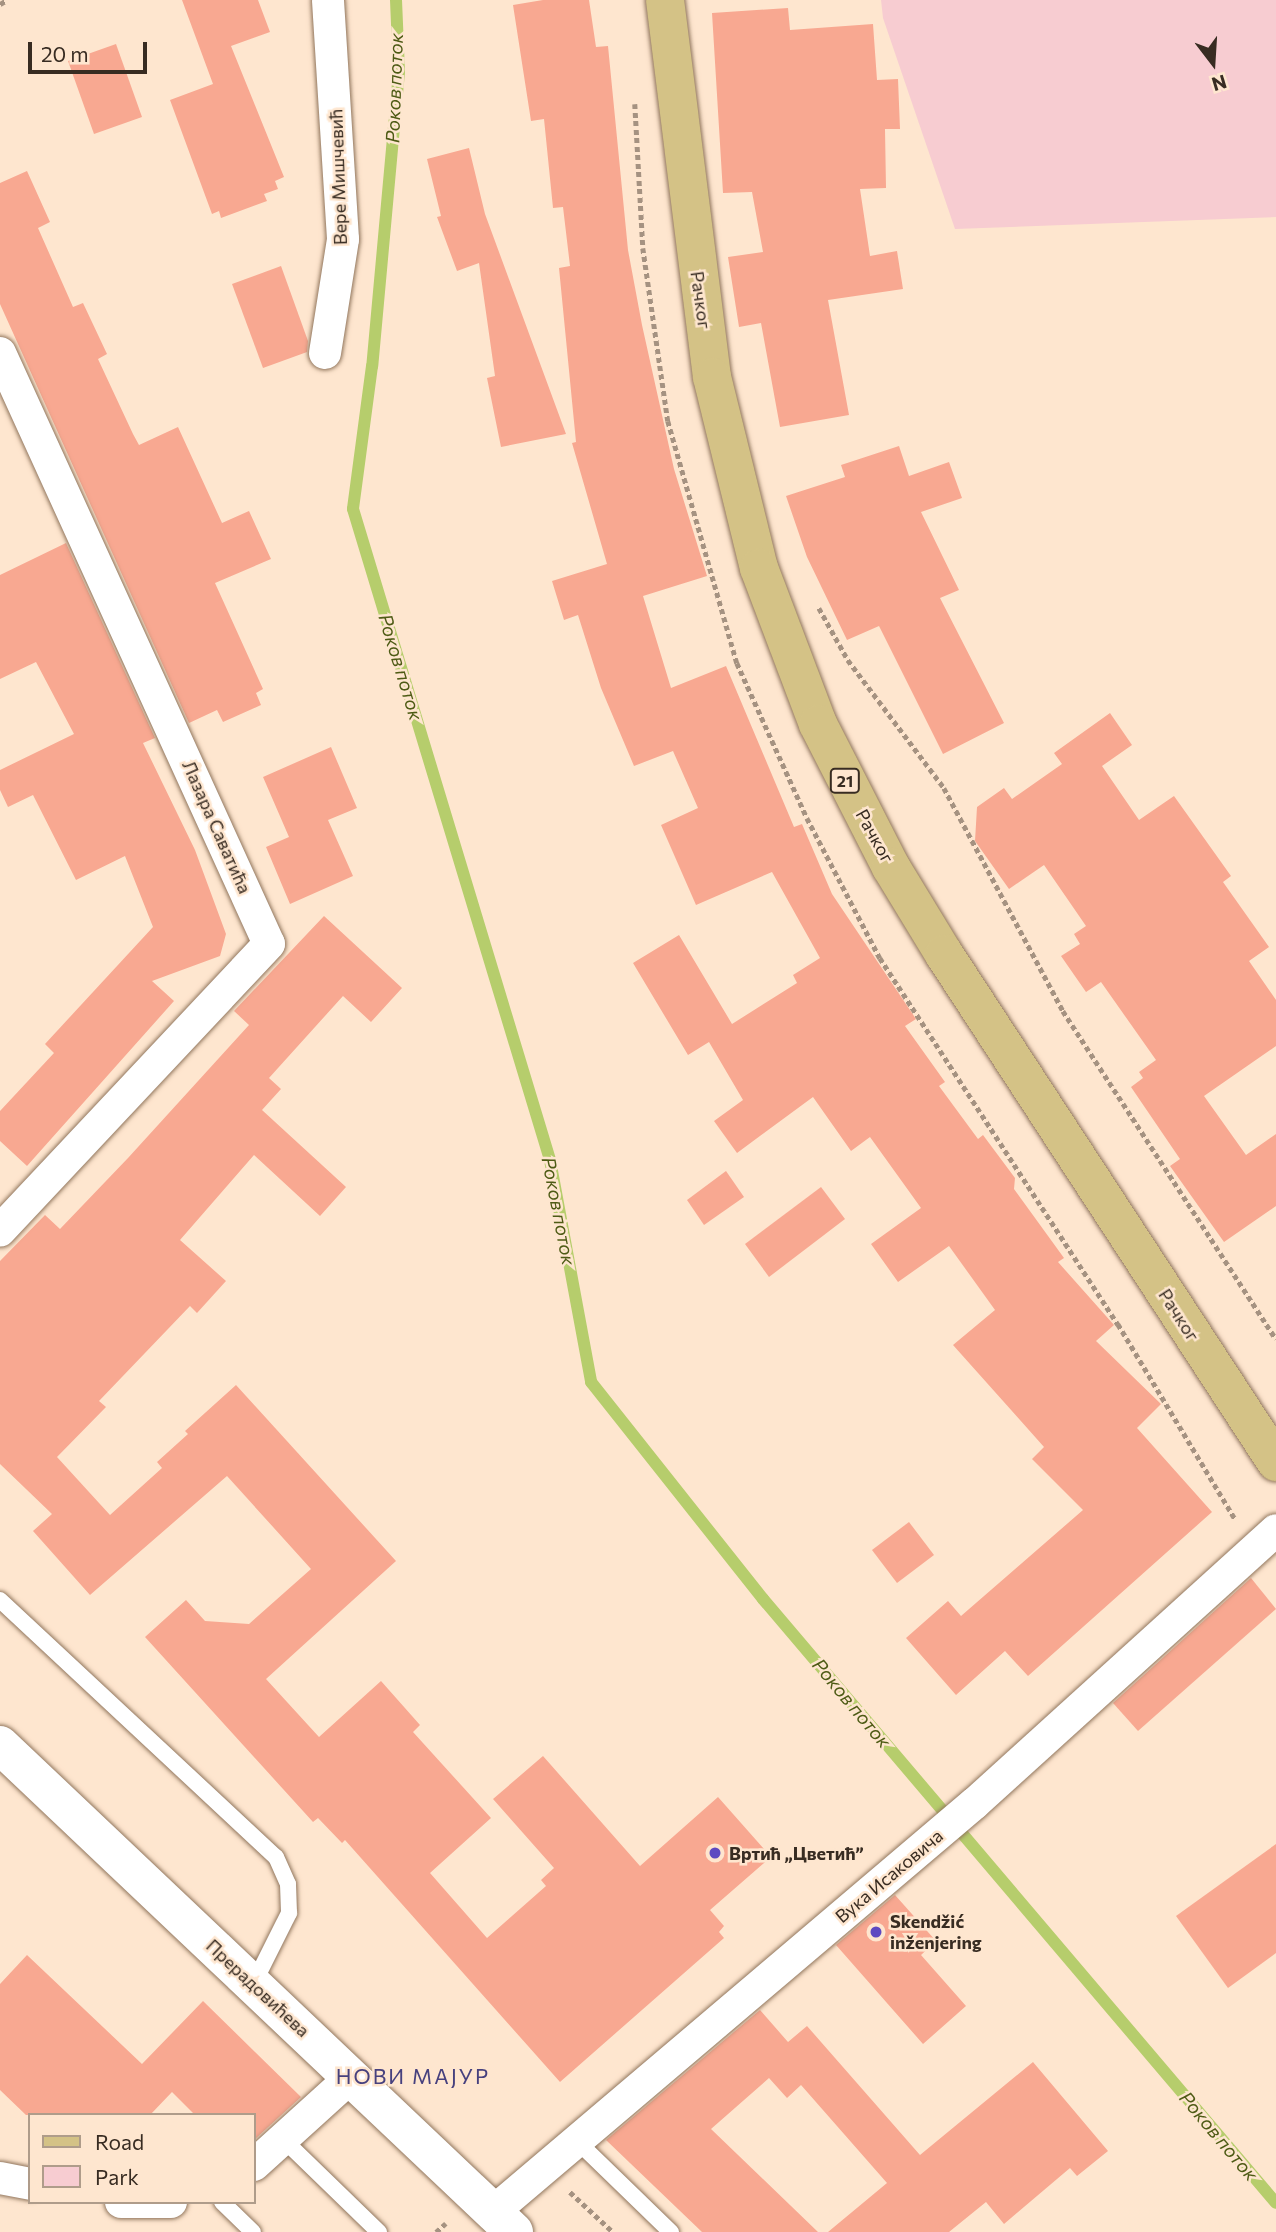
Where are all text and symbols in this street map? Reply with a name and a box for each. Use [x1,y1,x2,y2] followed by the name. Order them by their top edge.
[32,28,150,72] scale bar
[1178,28,1248,98] north arrow
[381,33,407,143] water label: Роков поток
[41,41,89,66] text: 20 m
[1209,70,1229,97] text: N
[325,109,351,245] street label: Вере Мишчевић
[686,270,716,330] street label: Рачког
[374,611,428,723] water label: Роков поток
[178,757,256,897] street label: Лазара Саватића
[829,768,861,794] road number: 21
[851,805,899,867] street label: Рачког
[537,1155,581,1267] water label: Роков поток
[1154,1285,1204,1345] street label: Рачког
[808,1654,896,1752] water label: Роков поток
[831,1825,947,1927] street label: Вука Исаковича
[729,1842,864,1864] place label: Вртић „Цветић”
[707,1845,723,1861] marker: Вртић „Цветић”
[890,1911,982,1954] place label: Skendžić inženjering
[868,1924,884,1940] marker: Skendžić inženjering
[202,1935,314,2041] street label: Прерадовићева
[337,2063,489,2089] district label: НОВИ МАЈУР
[1175,2087,1263,2185] water label: Роков поток
[28,2113,256,2204] legend
[95,2129,144,2154] text: Road
[95,2164,139,2189] text: Park

